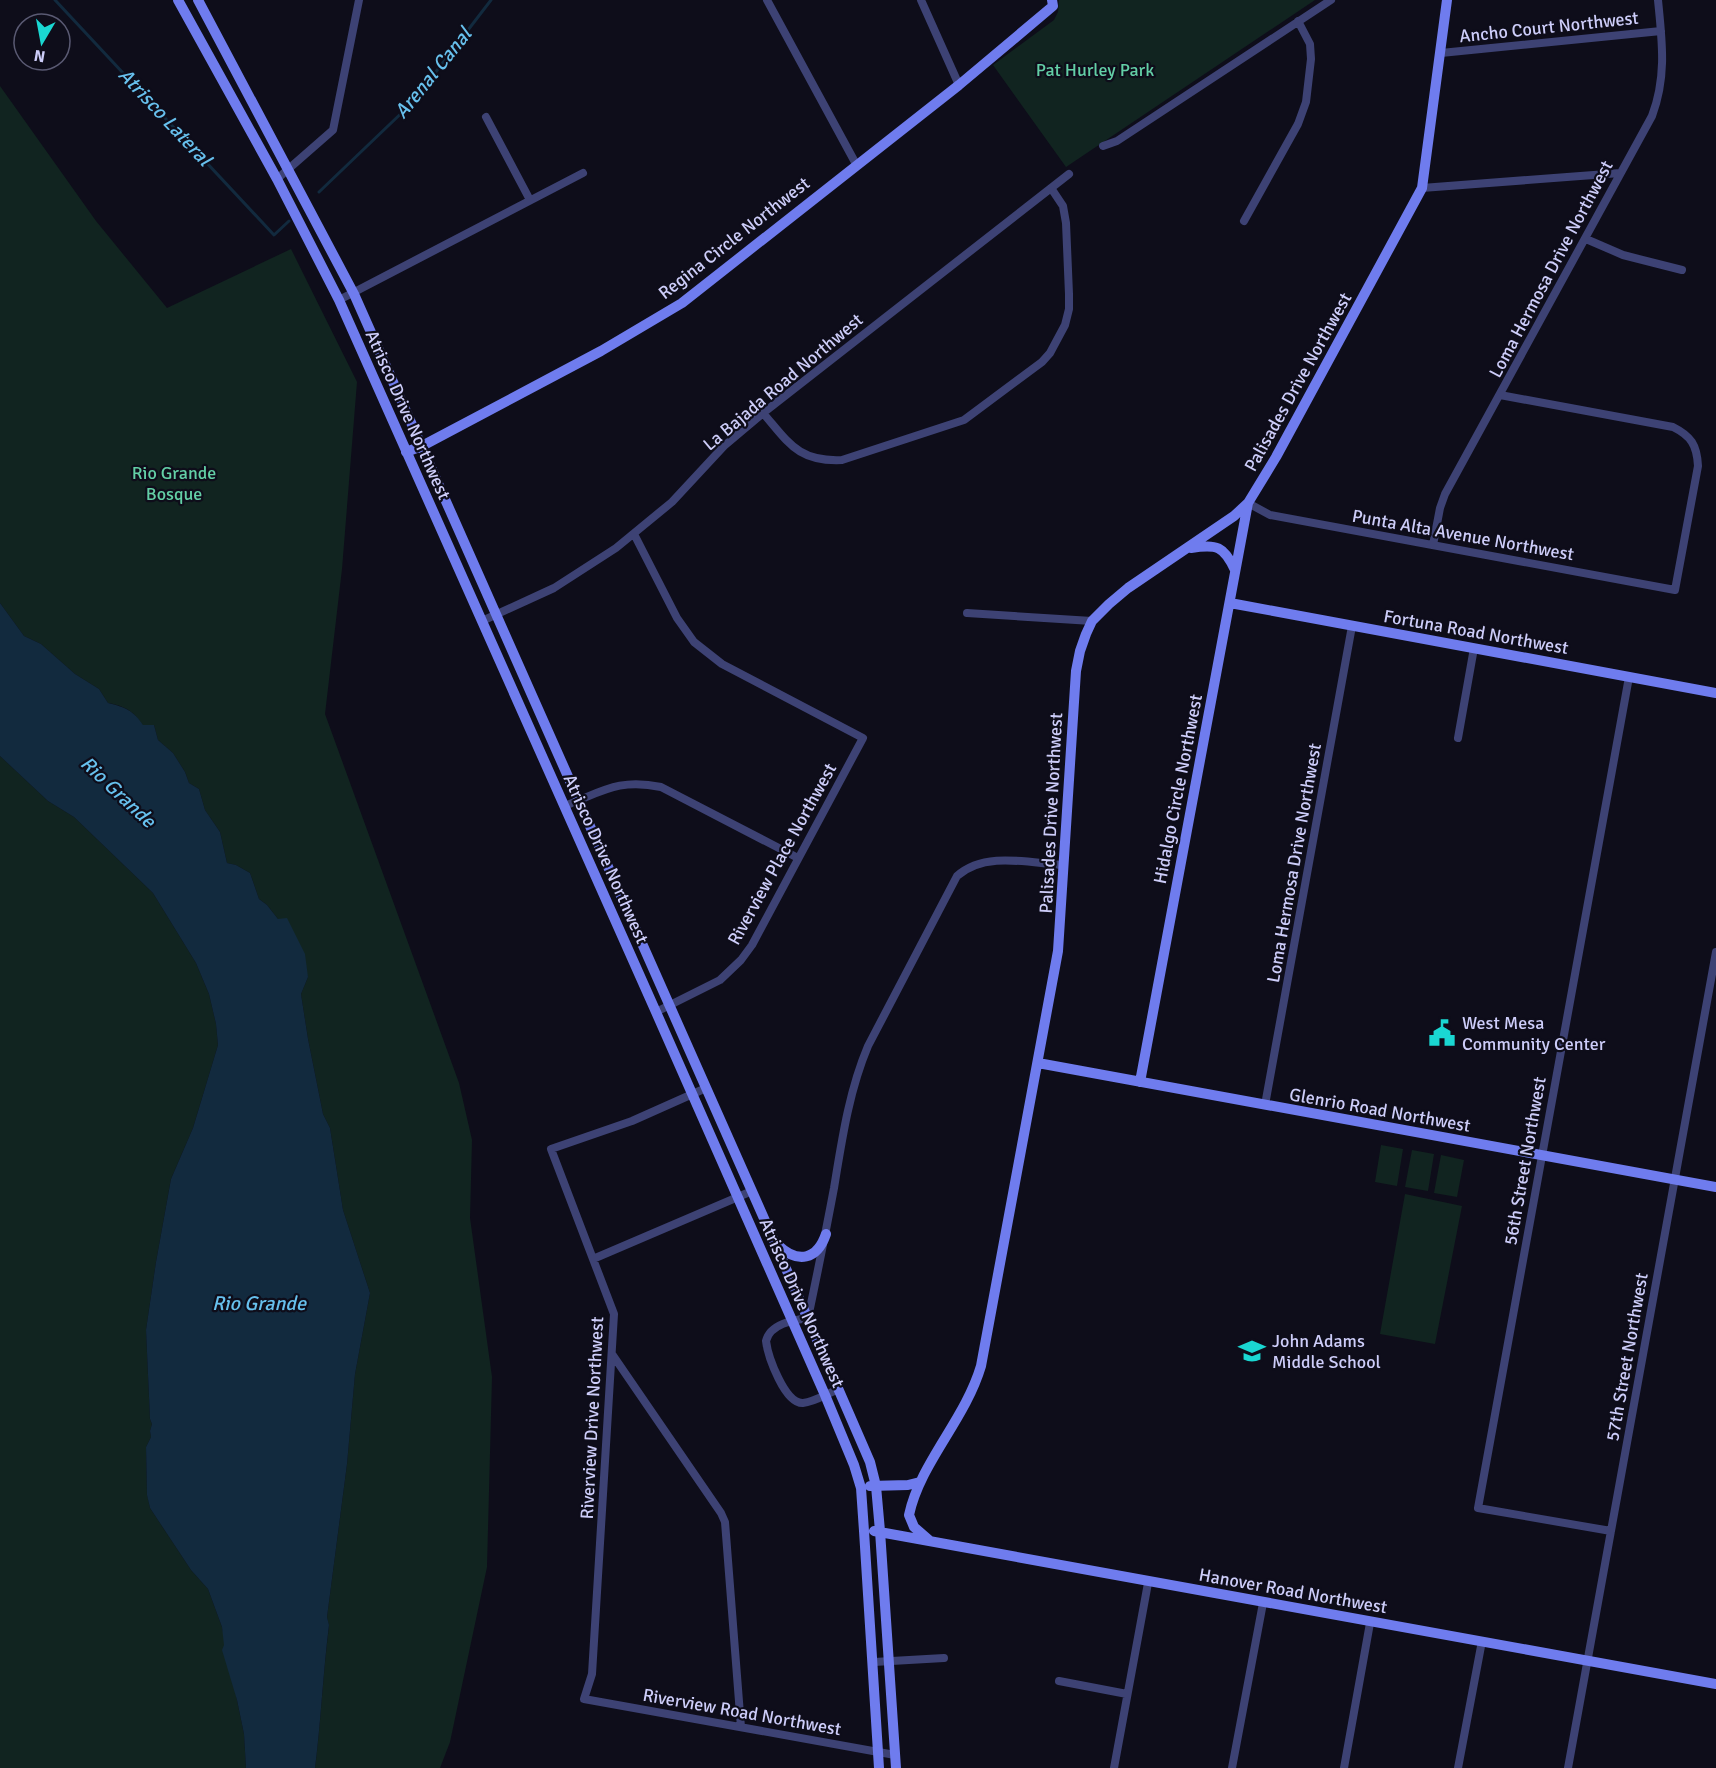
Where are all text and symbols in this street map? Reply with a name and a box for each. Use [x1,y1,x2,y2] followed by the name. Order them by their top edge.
[1458,7,1640,47] street label: Ancho Court Northwest
[12,12,72,72] north arrow
[389,21,479,123] water label: Arenal Canal
[32,45,47,67] text: N
[1036,59,1154,81] park label: Pat Hurley Park
[113,63,218,173] water label: Atrisco Lateral
[1484,157,1618,381] street label: Loma Hermosa Drive Northwest
[654,172,814,304] street label: Regina Circle Northwest
[1240,289,1356,475] street label: Palisades Drive Northwest
[699,309,867,455] street label: La Bajada Road Northwest
[361,327,455,503] street label: Atrisco Drive Northwest
[132,462,216,505] park label: Rio Grande Bosque
[1350,505,1576,565] street label: Punta Alta Avenue Northwest
[1382,605,1570,659] street label: Fortuna Road Northwest
[1149,692,1207,886] street label: Hidalgo Circle Northwest
[1035,712,1067,914] street label: Palisades Drive Northwest
[1262,742,1326,984] street label: Loma Hermosa Drive Northwest
[75,751,162,834] water label: Rio Grande
[723,759,841,949] street label: Riverview Place Northwest
[559,771,653,947] street label: Atrisco Drive Northwest
[1462,1012,1606,1055] place label: West Mesa Community Center
[1427,1018,1457,1048] public building icon: West Mesa Community Center
[1499,1075,1551,1247] street label: 56th Street Northwest
[1288,1083,1472,1137] street label: Glenrio Road Northwest
[755,1215,849,1391] street label: Atrisco Drive Northwest
[1601,1271,1653,1443] street label: 57th Street Northwest
[212,1291,307,1316] water label: Rio Grande
[576,1316,608,1520] street label: Riverview Drive Northwest
[1272,1330,1381,1373] place label: John Adams Middle School
[1237,1336,1267,1366] school or university icon: John Adams Middle School
[1197,1564,1389,1618] street label: Hanover Road Northwest
[641,1684,843,1740] street label: Riverview Road Northwest

